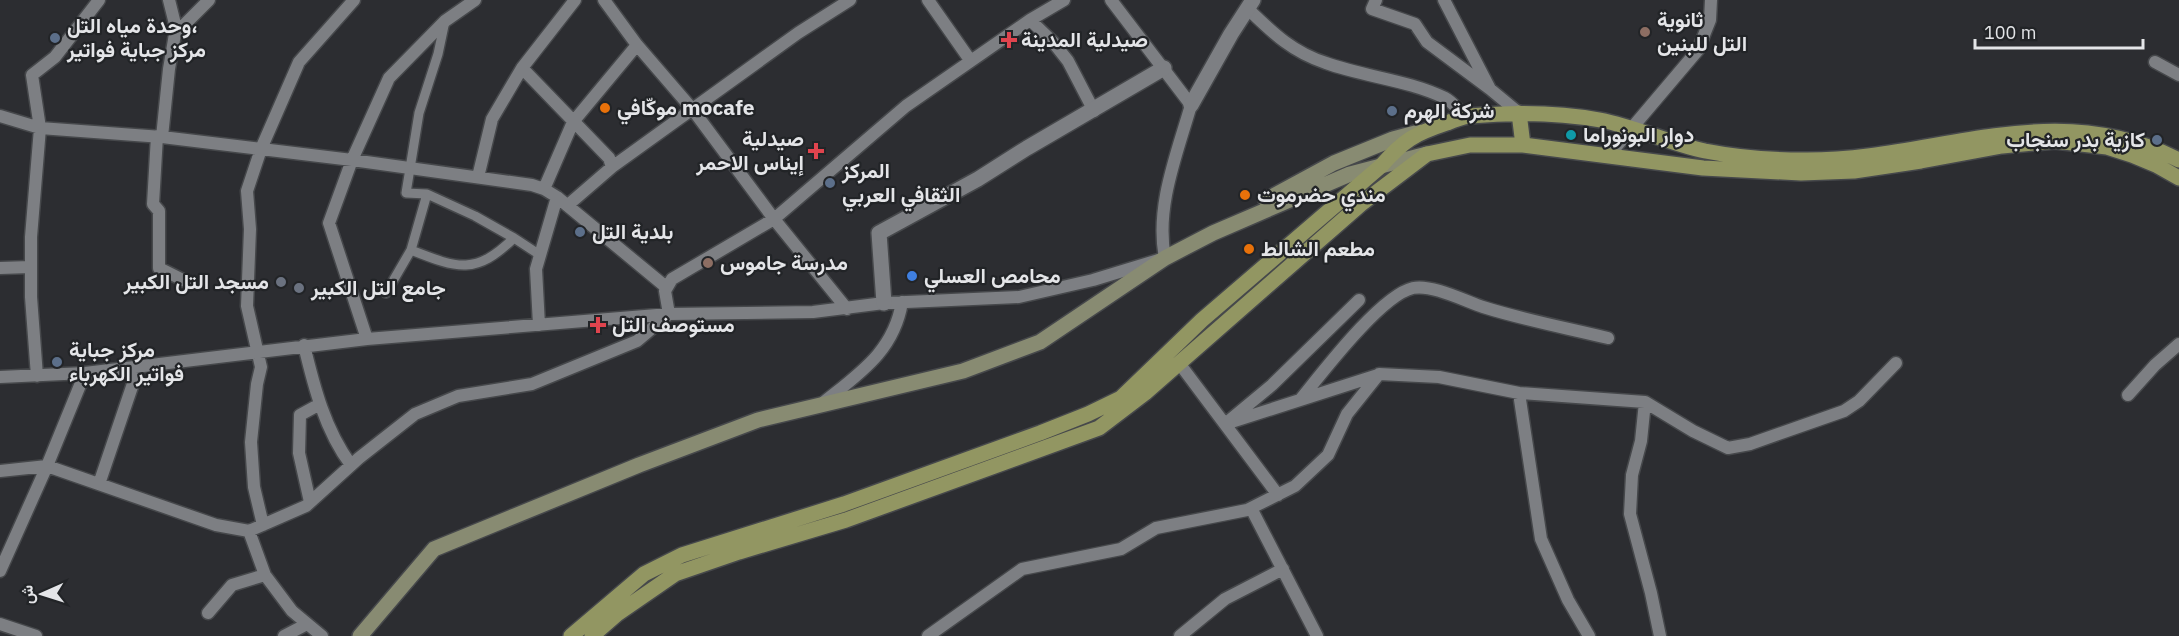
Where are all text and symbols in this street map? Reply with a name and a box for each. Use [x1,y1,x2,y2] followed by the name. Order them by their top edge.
[1657,5,1747,57] place label: ثانوية التل للبنين
[66,11,206,63] place label: وحدة مياه التل، مركز جباية فواتير
[1975,12,2143,50] scale bar
[1984,21,2036,44] text: 100 m
[1021,25,1148,53] place label: صيدلية المدينة
[1638,25,1652,39] marker: ثانوية التل للبنين
[48,31,62,45] marker: وحدة مياه التل، مركز جباية فواتير
[1002,33,1016,47] marker: صيدلية المدينة
[617,93,755,125] place label: موكّافي mocafe
[1404,96,1495,125] place label: شركة الهرم
[598,101,612,115] marker: موكّافي mocafe
[1385,104,1399,118] marker: شركة الهرم
[1583,120,1694,148] place label: دوار البونوراما
[695,124,804,177] place label: صيدلية إيناس الاحمر
[2006,125,2145,153] place label: كازية بدر سنجاب
[1564,128,1578,142] marker: دوار البونوراما
[2150,133,2164,147] marker: كازية بدر سنجاب
[809,144,823,158] marker: صيدلية إيناس الاحمر
[841,156,960,212] place label: المركز الثقافي العربي
[823,176,837,190] marker: المركز الثقافي العربي
[1257,180,1386,212] place label: مندي حضرموت
[1238,188,1252,202] marker: مندي حضرموت
[592,217,673,245] place label: بلدية التل
[573,225,587,239] marker: بلدية التل
[1261,234,1375,263] place label: مطعم الشالط
[1242,242,1256,256] marker: مطعم الشالط
[720,248,848,276] place label: مدرسة جاموس
[701,256,715,270] marker: مدرسة جاموس
[924,261,1061,293] place label: محامص العسلي
[123,267,269,295] place label: مسجد التل الكبير
[905,269,919,283] marker: محامص العسلي
[310,273,446,302] place label: جامع التل الكبير
[274,275,288,289] marker: مسجد التل الكبير
[292,281,306,295] marker: جامع التل الكبير
[612,310,735,338] place label: مستوصف التل
[589,316,607,334] marker: مستوصف التل
[69,335,184,387] place label: مركز جباية فواتير الكهرباء
[50,355,64,369] marker: مركز جباية فواتير الكهرباء
[12,564,72,624] north arrow
[17,585,38,605] text: ش

